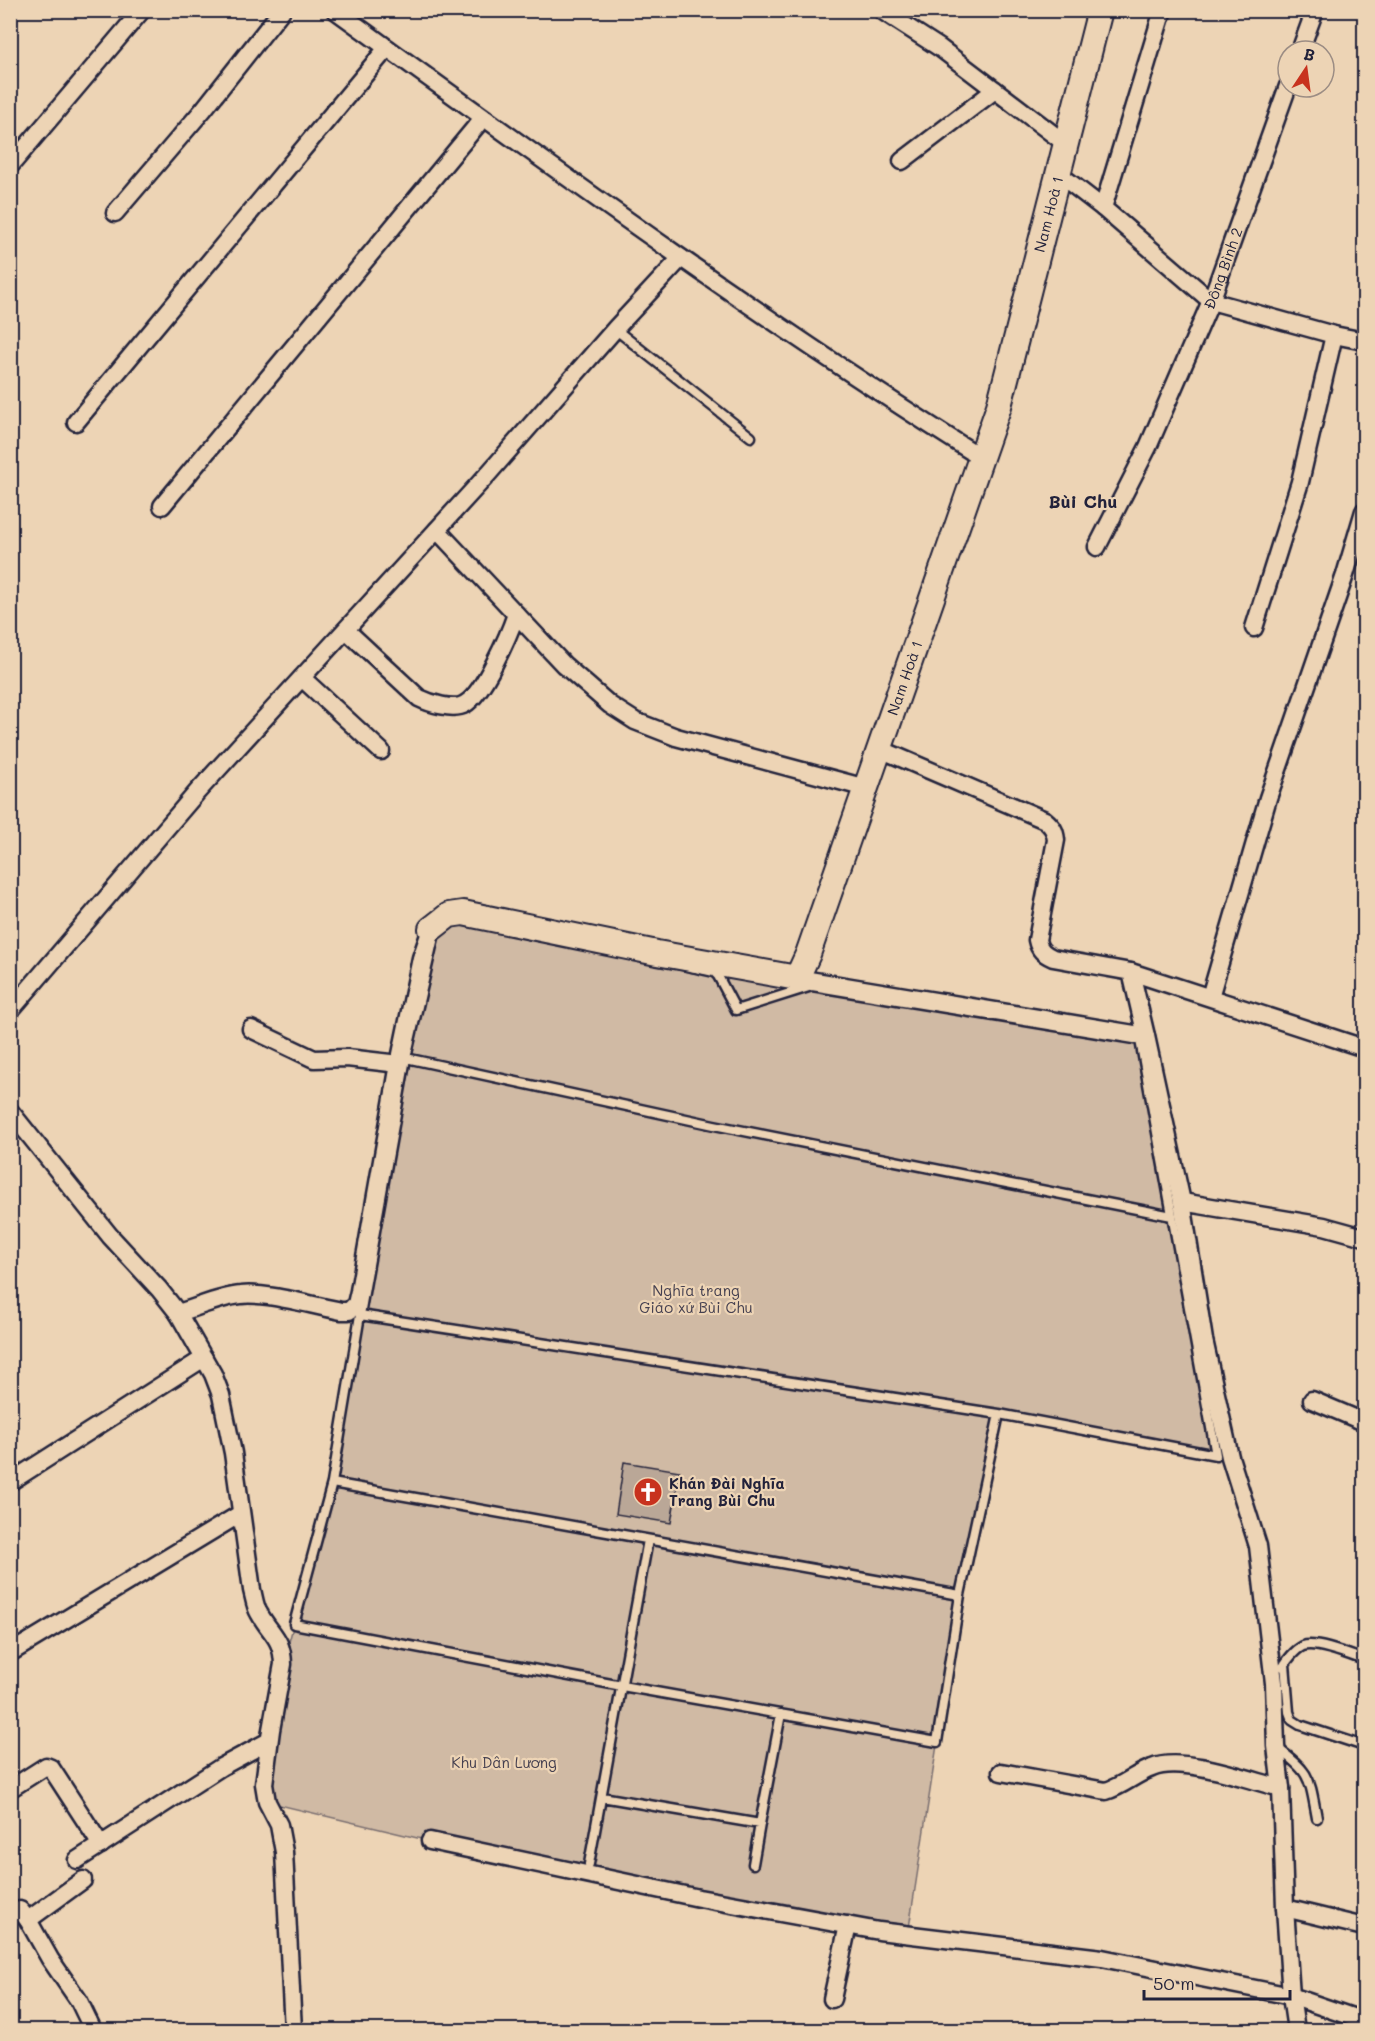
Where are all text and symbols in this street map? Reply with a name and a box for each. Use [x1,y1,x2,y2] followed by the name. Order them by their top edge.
[1276,39,1336,99] north arrow
[1302,42,1317,65] text: B
[1029,174,1067,254] street label: Nam Hoà 1
[1199,225,1247,312] street label: Đông Bình 2
[1048,489,1118,513] district label: Bùi Chu
[882,638,926,718] street label: Nam Hoà 1
[639,1280,753,1317] park label: Nghĩa trang Giáo xứ Bùi Chu
[669,1473,785,1510] place label: Khán Đài Nghĩa Trang Bùi Chu
[632,1476,664,1508] church icon: Khán Đài Nghĩa Trang Bùi Chu
[451,1752,557,1772] park label: Khu Dân Lương
[1144,1963,1290,2001] scale bar
[1153,1971,1195,1995] text: 50 m

